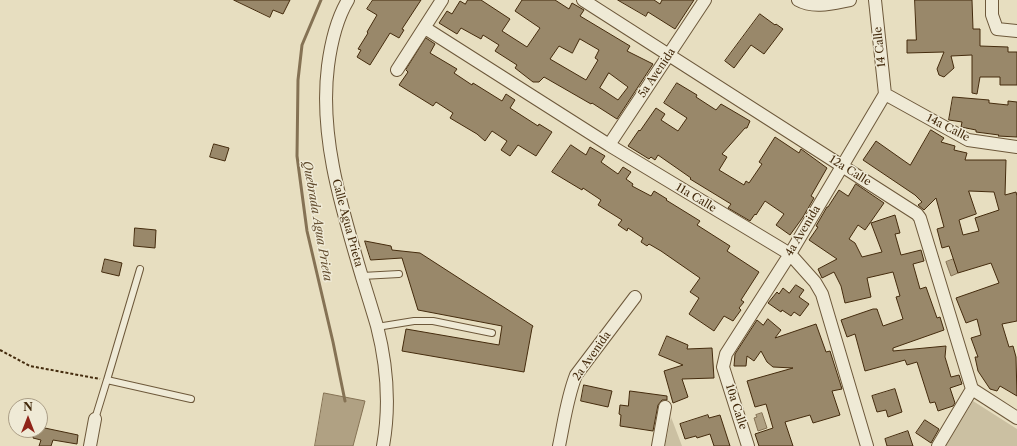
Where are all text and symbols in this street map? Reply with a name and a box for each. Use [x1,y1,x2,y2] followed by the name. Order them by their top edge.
[871,26,889,68] street label: 14 Calle
[636,46,678,100] street label: 5a Avenida
[924,112,972,144] street label: 14a Calle
[827,153,873,189] street label: 12a Calle
[299,160,335,282] water label: Quebrada Agua Prieta
[329,178,365,268] street label: Calle Agua Prieta
[673,181,719,215] street label: 11a Calle
[783,203,823,259] street label: 4a Avenida
[570,329,614,383] street label: 2a Avenida
[722,382,750,432] street label: 10a Calle
[8,398,48,438] north arrow
[23,400,33,414] text: N

